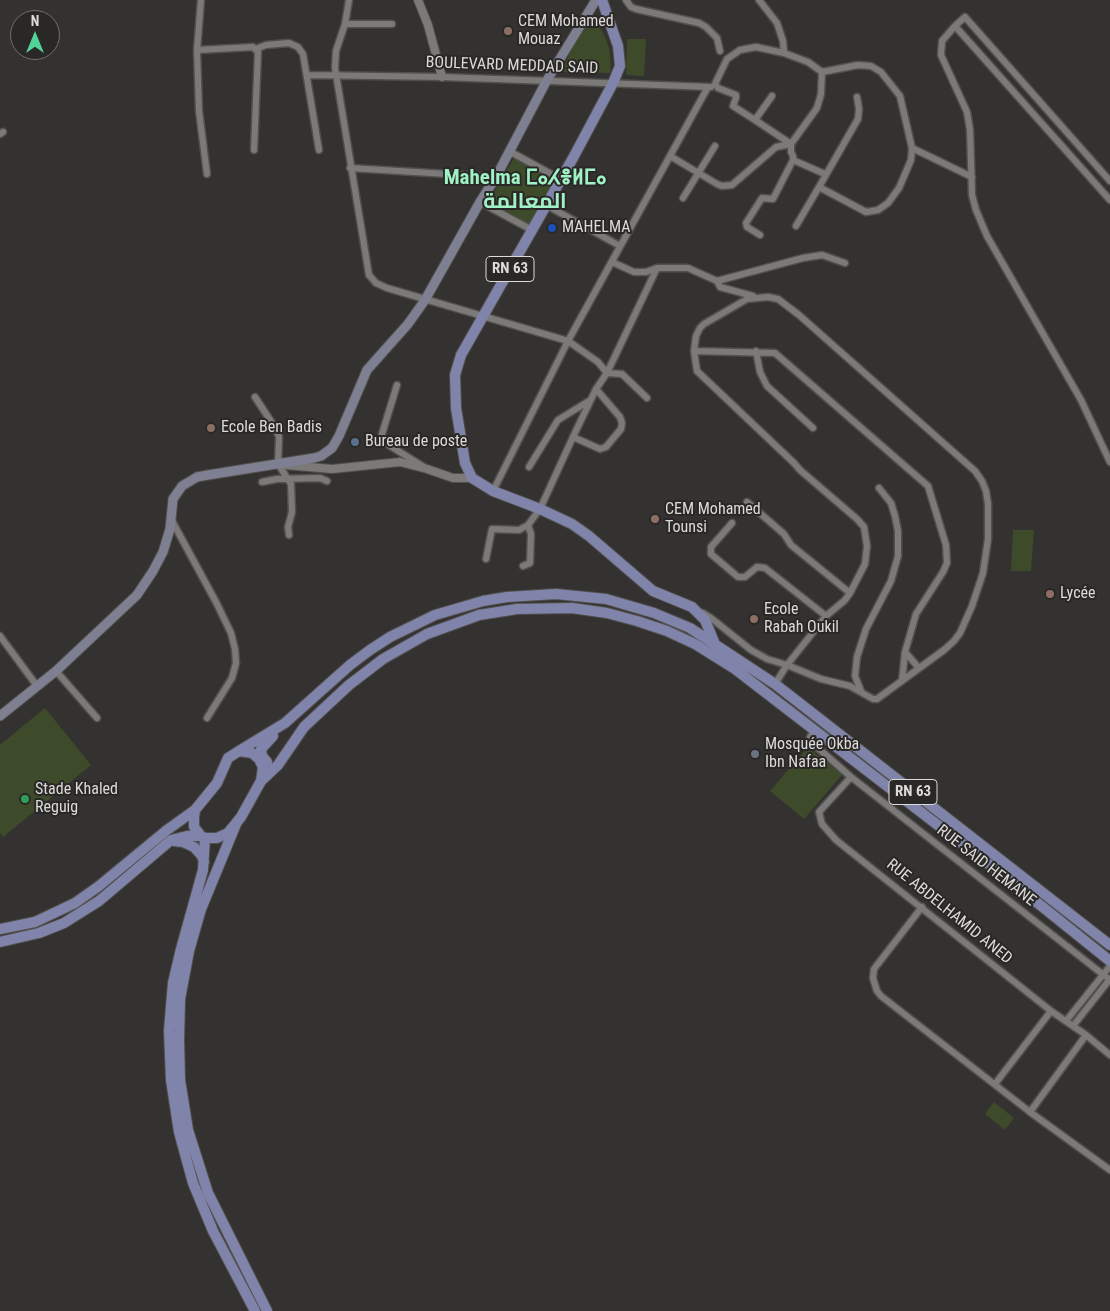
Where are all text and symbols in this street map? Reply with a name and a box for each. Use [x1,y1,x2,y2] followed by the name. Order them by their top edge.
[10,10,60,60] north arrow
[518,12,614,50] place label: CEM Mohamed Mouaz
[31,13,39,29] text: N
[502,25,514,37] marker: CEM Mohamed Mouaz
[425,53,599,79] street label: BOULEVARD MEDDAD SAID
[444,166,606,216] district label: Mahelma ⵎⴰⵃⴻⵍⵎⴰ المعالمة
[562,218,630,238] place label: MAHELMA
[546,222,558,234] marker: MAHELMA
[486,256,534,282] road number: RN 63
[221,418,322,438] place label: Ecole Ben Badis
[205,422,217,434] marker: Ecole Ben Badis
[365,432,467,452] place label: Bureau de poste
[349,436,361,448] marker: Bureau de poste
[665,500,761,538] place label: CEM Mohamed Tounsi
[649,513,661,525] marker: CEM Mohamed Tounsi
[1060,584,1096,604] place label: Lycée
[1044,588,1056,600] marker: Lycée
[764,600,839,638] place label: Ecole Rabah Oukil
[748,613,760,625] marker: Ecole Rabah Oukil
[765,735,859,773] place label: Mosquée Okba Ibn Nafaa
[749,748,761,760] marker: Mosquée Okba Ibn Nafaa
[35,780,118,818] place label: Stade Khaled Reguig
[889,780,937,804] road number: RN 63
[19,793,31,805] marker: Stade Khaled Reguig
[933,821,1039,911] street label: RUE SAID HEMANE
[882,855,1016,969] street label: RUE ABDELHAMID ANED

